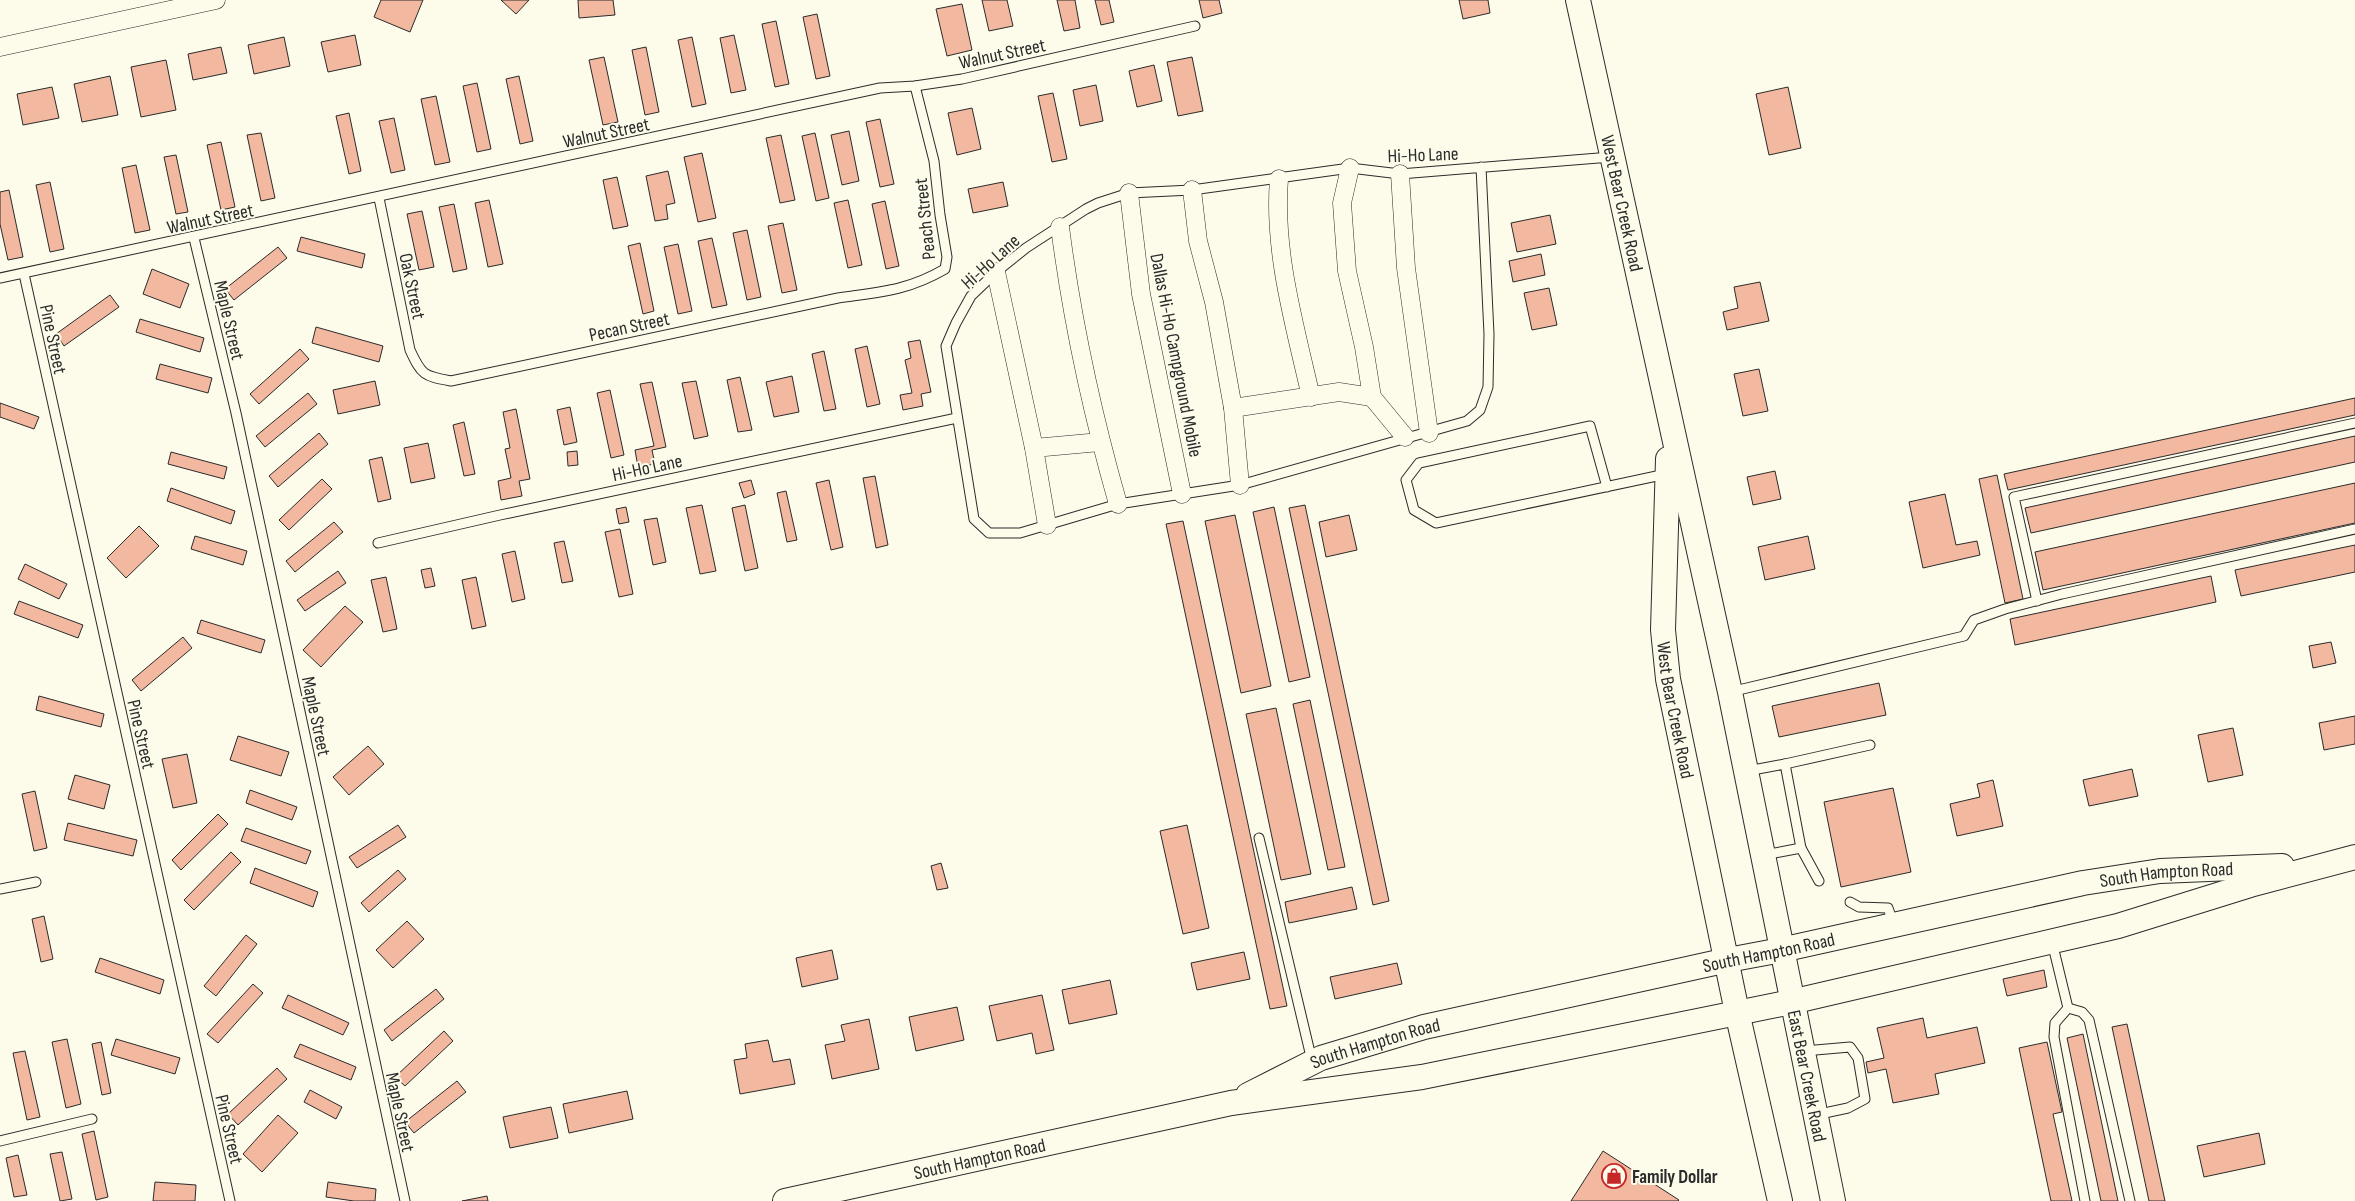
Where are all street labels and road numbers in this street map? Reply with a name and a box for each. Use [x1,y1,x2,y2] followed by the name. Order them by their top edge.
[957,34,1048,75] street label: Walnut Street
[561,113,652,154] street label: Walnut Street
[1595,133,1647,274] street label: West Bear Creek Road
[1387,143,1459,168] street label: Hi-Ho Lane
[910,177,941,261] street label: Peach Street
[165,199,256,240] street label: Walnut Street
[957,230,1025,294] street label: Hi-Ho Lane
[393,251,430,322] street label: Oak Street
[1144,251,1207,459] street label: Dallas Hi-Ho Campground Mobile
[208,278,249,362] street label: Maple Street
[34,302,71,376] street label: Pine Street
[587,308,672,347] street label: Pecan Street
[610,450,684,487] street label: Hi-Ho Lane
[1651,640,1698,781] street label: West Bear Creek Road
[296,674,335,758] street label: Maple Street
[121,697,160,771] street label: Pine Street
[2098,858,2234,893] street label: South Hampton Road
[1701,928,1837,978] street label: South Hampton Road
[1782,1008,1831,1144] street label: East Bear Creek Road
[1307,1014,1442,1075] street label: South Hampton Road
[380,1070,419,1154] street label: Maple Street
[209,1092,248,1166] street label: Pine Street
[912,1134,1048,1185] street label: South Hampton Road

